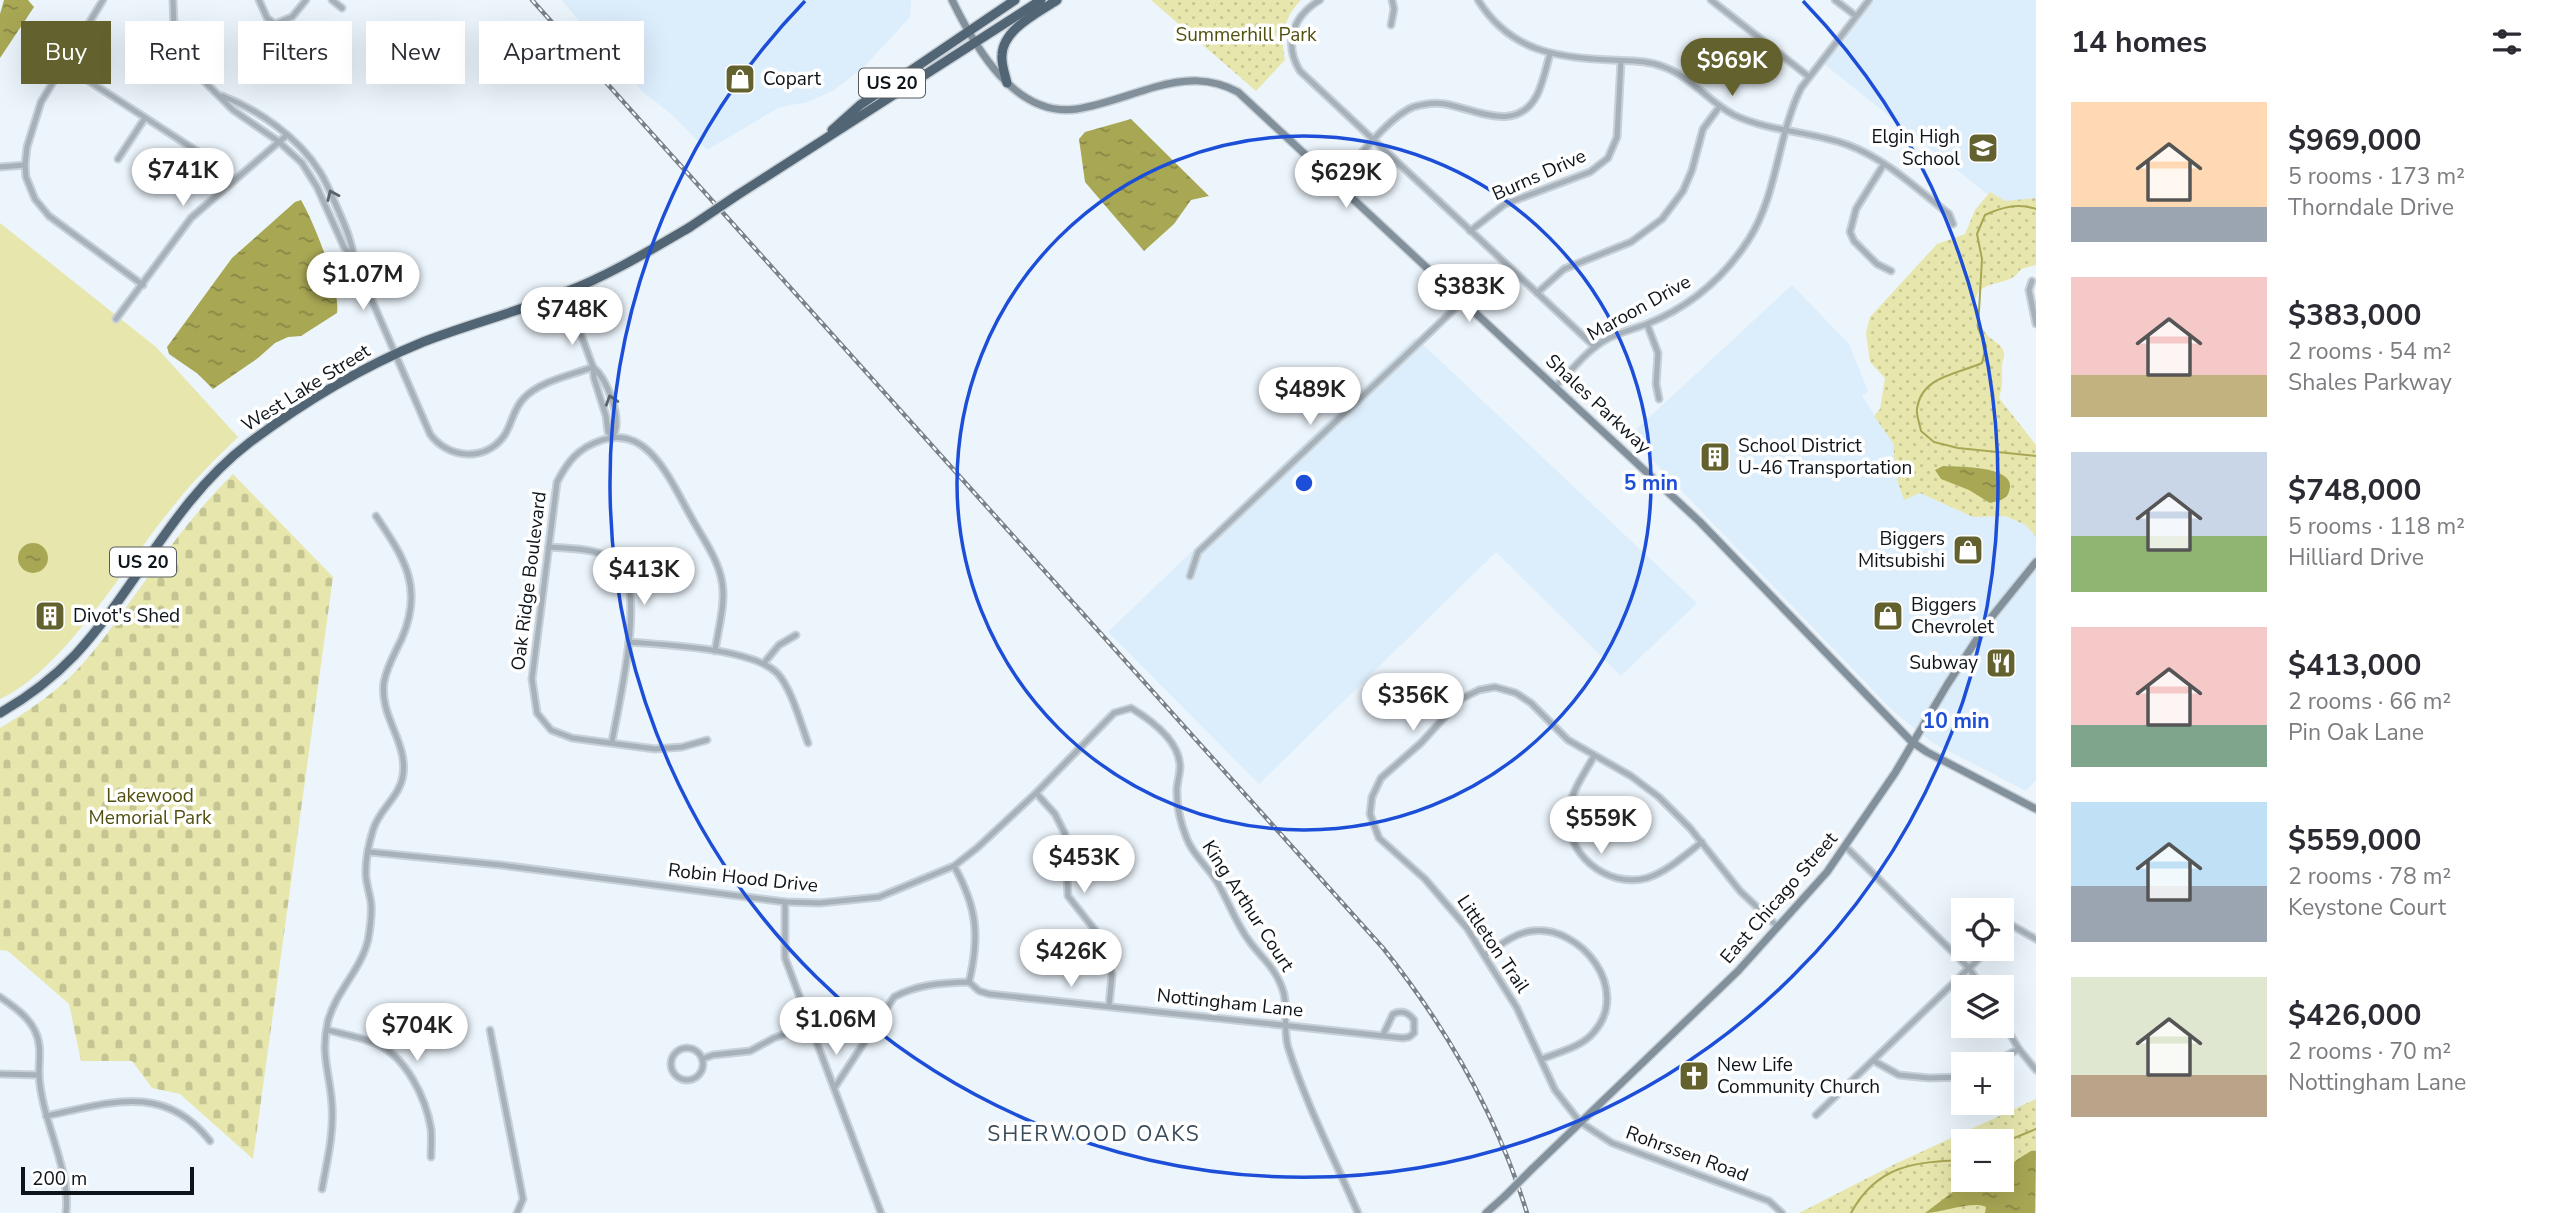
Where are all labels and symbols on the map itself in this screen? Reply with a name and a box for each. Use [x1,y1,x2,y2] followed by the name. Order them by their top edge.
[1175,22,1317,48] park label: Summerhill Park
[1683,38,1781,98] pin: $969K
[723,62,757,96] shop icon: Copart
[763,66,821,92] place label: Copart
[859,68,925,98] road number: US 20
[1871,124,1960,172] place label: Elgin High School
[1966,131,2000,165] school or university icon: Elgin High School
[1488,143,1590,207] street label: Burns Drive
[134,148,232,208] pin: $741K
[1297,150,1395,210] pin: $629K
[326,190,340,202] one-way arrow
[306,252,420,312] pin: $1.07M
[1420,264,1518,324] pin: $383K
[1582,269,1696,347] street label: Maroon Drive
[523,288,621,347] pin: $748K
[237,338,376,438] street label: West Lake Street
[1540,348,1657,460] street label: Shales Parkway
[1261,368,1359,427] pin: $489K
[605,394,619,406] one-way arrow
[1738,433,1912,481] place label: School District U-46 Transportation
[1698,440,1732,474] building icon: School District U-46 Transportation
[1624,469,1678,497] text: 5 min
[1292,471,1316,495] centre of rings
[505,490,553,672] street label: Oak Ridge Boulevard
[1858,526,1945,574] place label: Biggers Mitsubishi
[1951,533,1985,567] shop icon: Biggers Mitsubishi
[110,548,176,576] road number: US 20
[595,548,693,607] pin: $413K
[1911,592,1994,640] place label: Biggers Chevrolet
[33,599,67,633] building icon: Divot's Shed
[1871,599,1905,633] shop icon: Biggers Chevrolet
[73,603,180,629] place label: Divot's Shed
[1984,646,2018,680] restaurant icon: Subway
[1909,650,1978,676] place label: Subway
[1364,674,1462,733] pin: $356K
[1923,707,1989,735] text: 10 min
[89,783,212,831] park label: Lakewood Memorial Park
[1552,796,1650,856] pin: $559K
[1714,826,1844,969] street label: East Chicago Street
[1196,835,1300,977] street label: King Arthur Court
[1035,836,1133,895] pin: $453K
[667,857,819,899] street label: Robin Hood Drive
[1451,890,1536,998] street label: Littleton Trail
[1022,930,1120,989] pin: $426K
[1155,982,1305,1024] street label: Nottingham Lane
[779,998,893,1057] pin: $1.06M
[368,1004,466,1063] pin: $704K
[1717,1052,1880,1100] place label: New Life Community Church
[1677,1059,1711,1093] church icon: New Life Community Church
[987,1120,1201,1148] district label: SHERWOOD OAKS
[1622,1120,1752,1188] street label: Rohrssen Road
[21,1164,194,1196] scale bar

